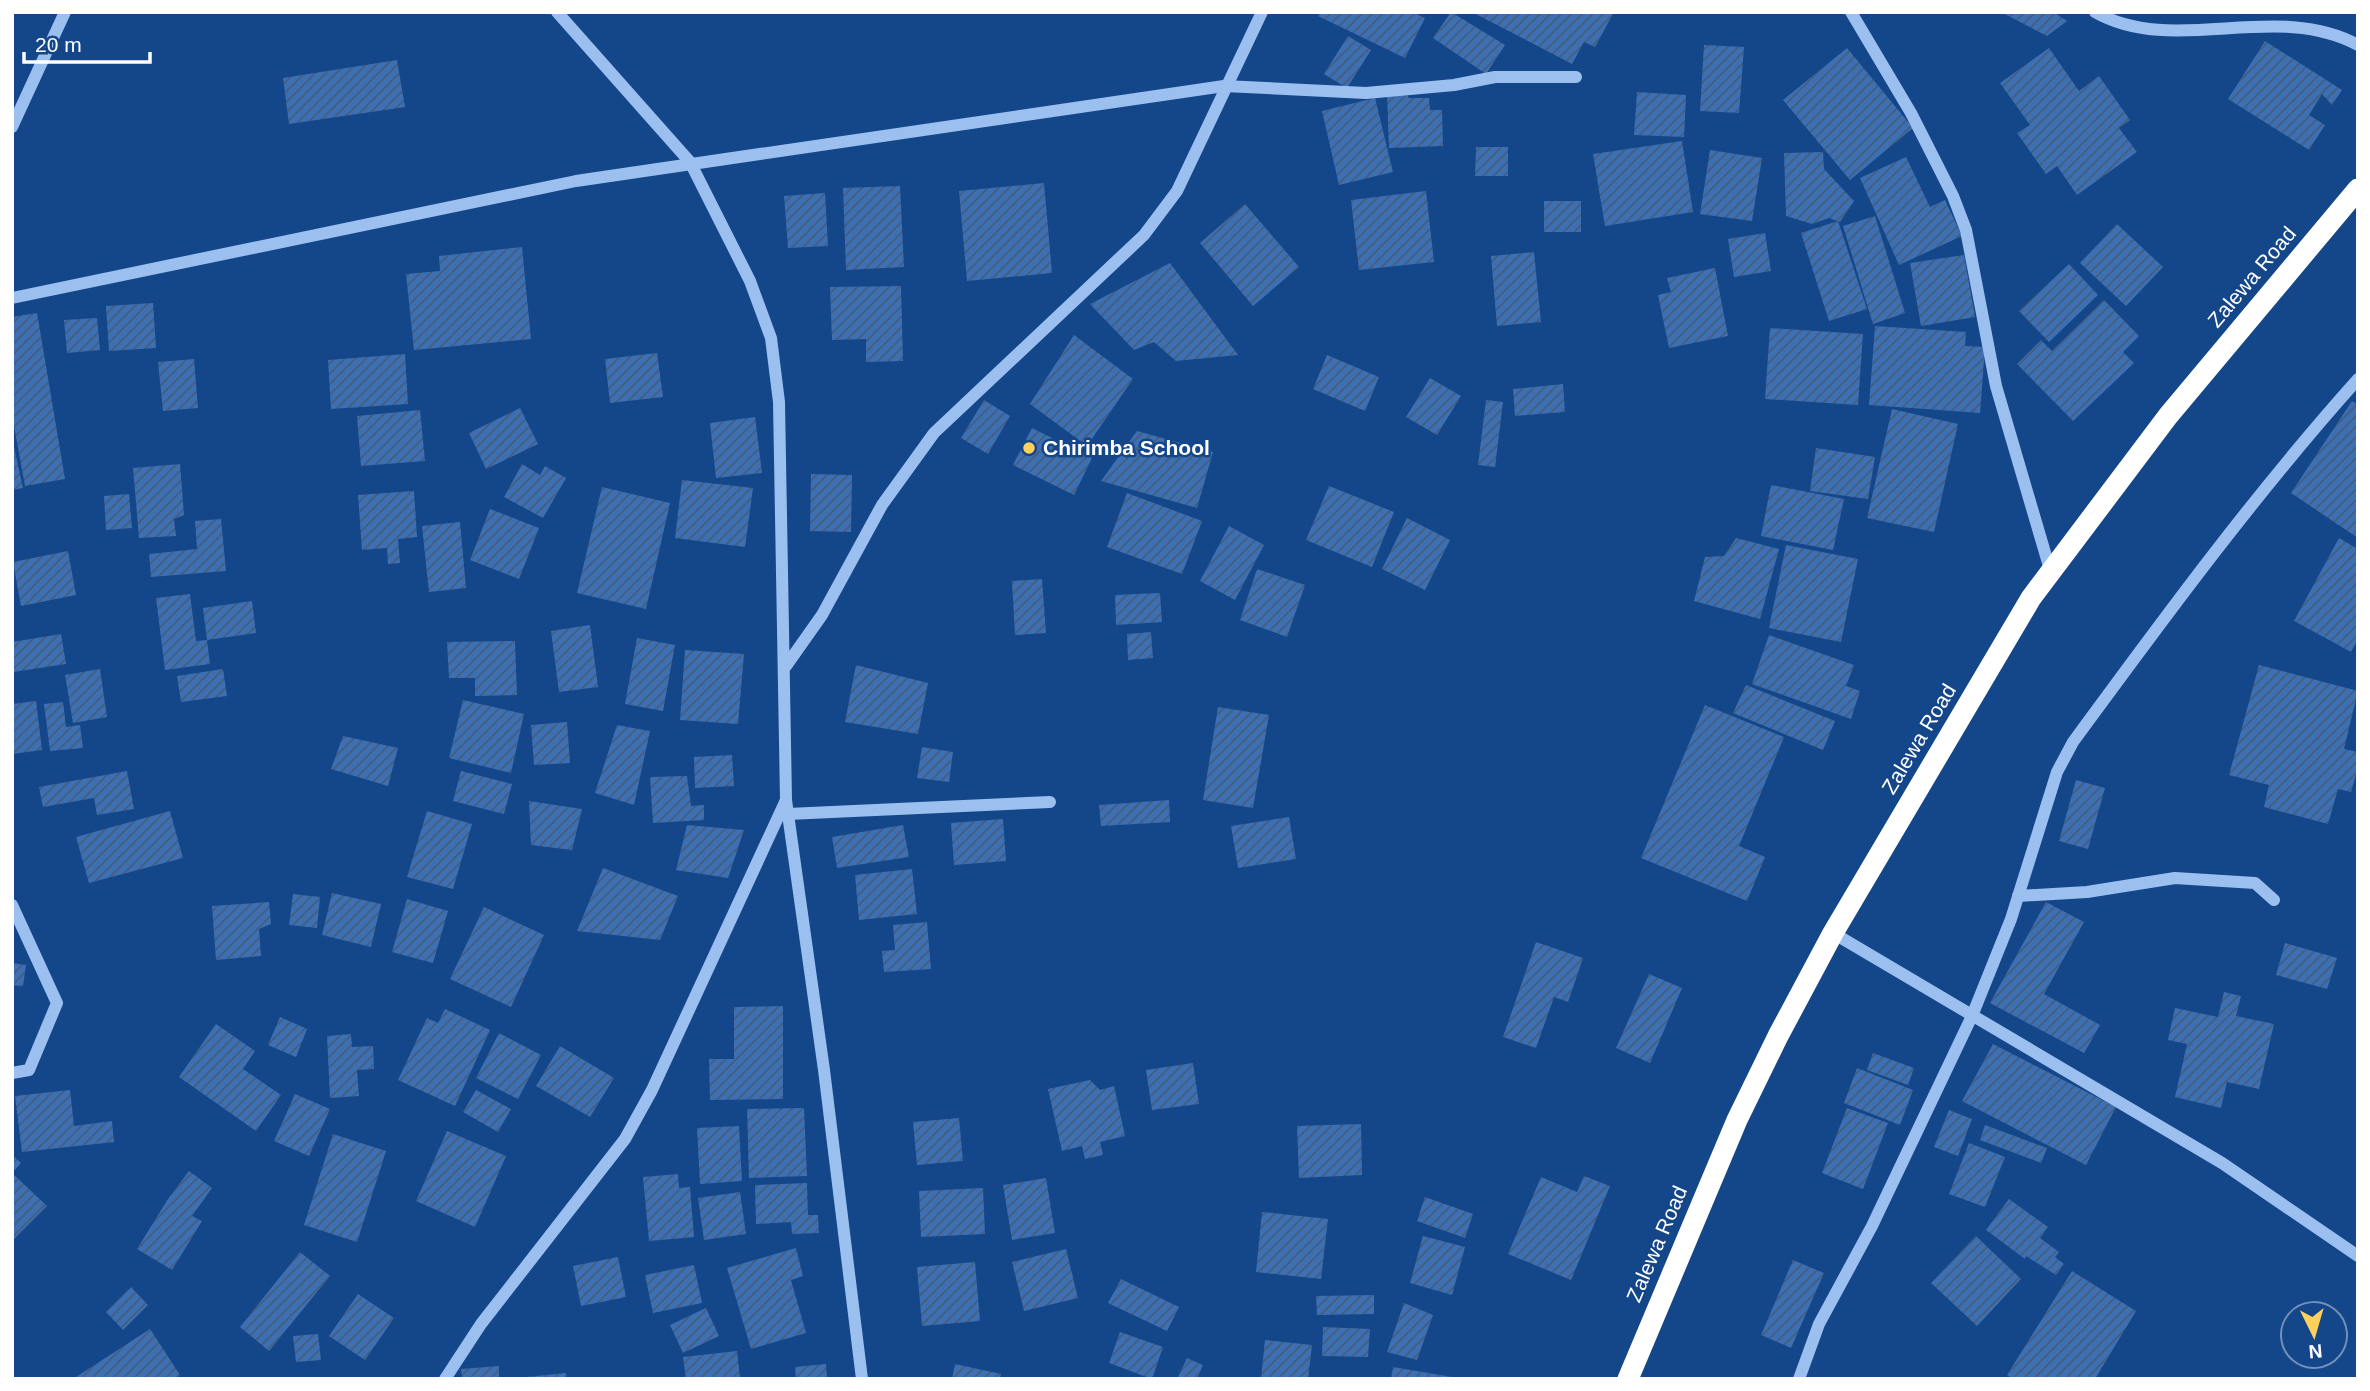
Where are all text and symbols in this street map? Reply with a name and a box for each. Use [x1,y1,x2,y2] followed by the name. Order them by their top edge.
[24,21,150,65] scale bar
[35,33,82,56] text: 20 m
[2203,222,2300,331] street label: Zalewa Road
[1043,436,1210,459] place label: Chirimba School
[1021,440,1037,456] marker: Chirimba School
[1877,680,1960,798] street label: Zalewa Road
[1622,1182,1691,1305] street label: Zalewa Road
[2279,1300,2349,1370] north arrow
[2308,1340,2323,1362] text: N

